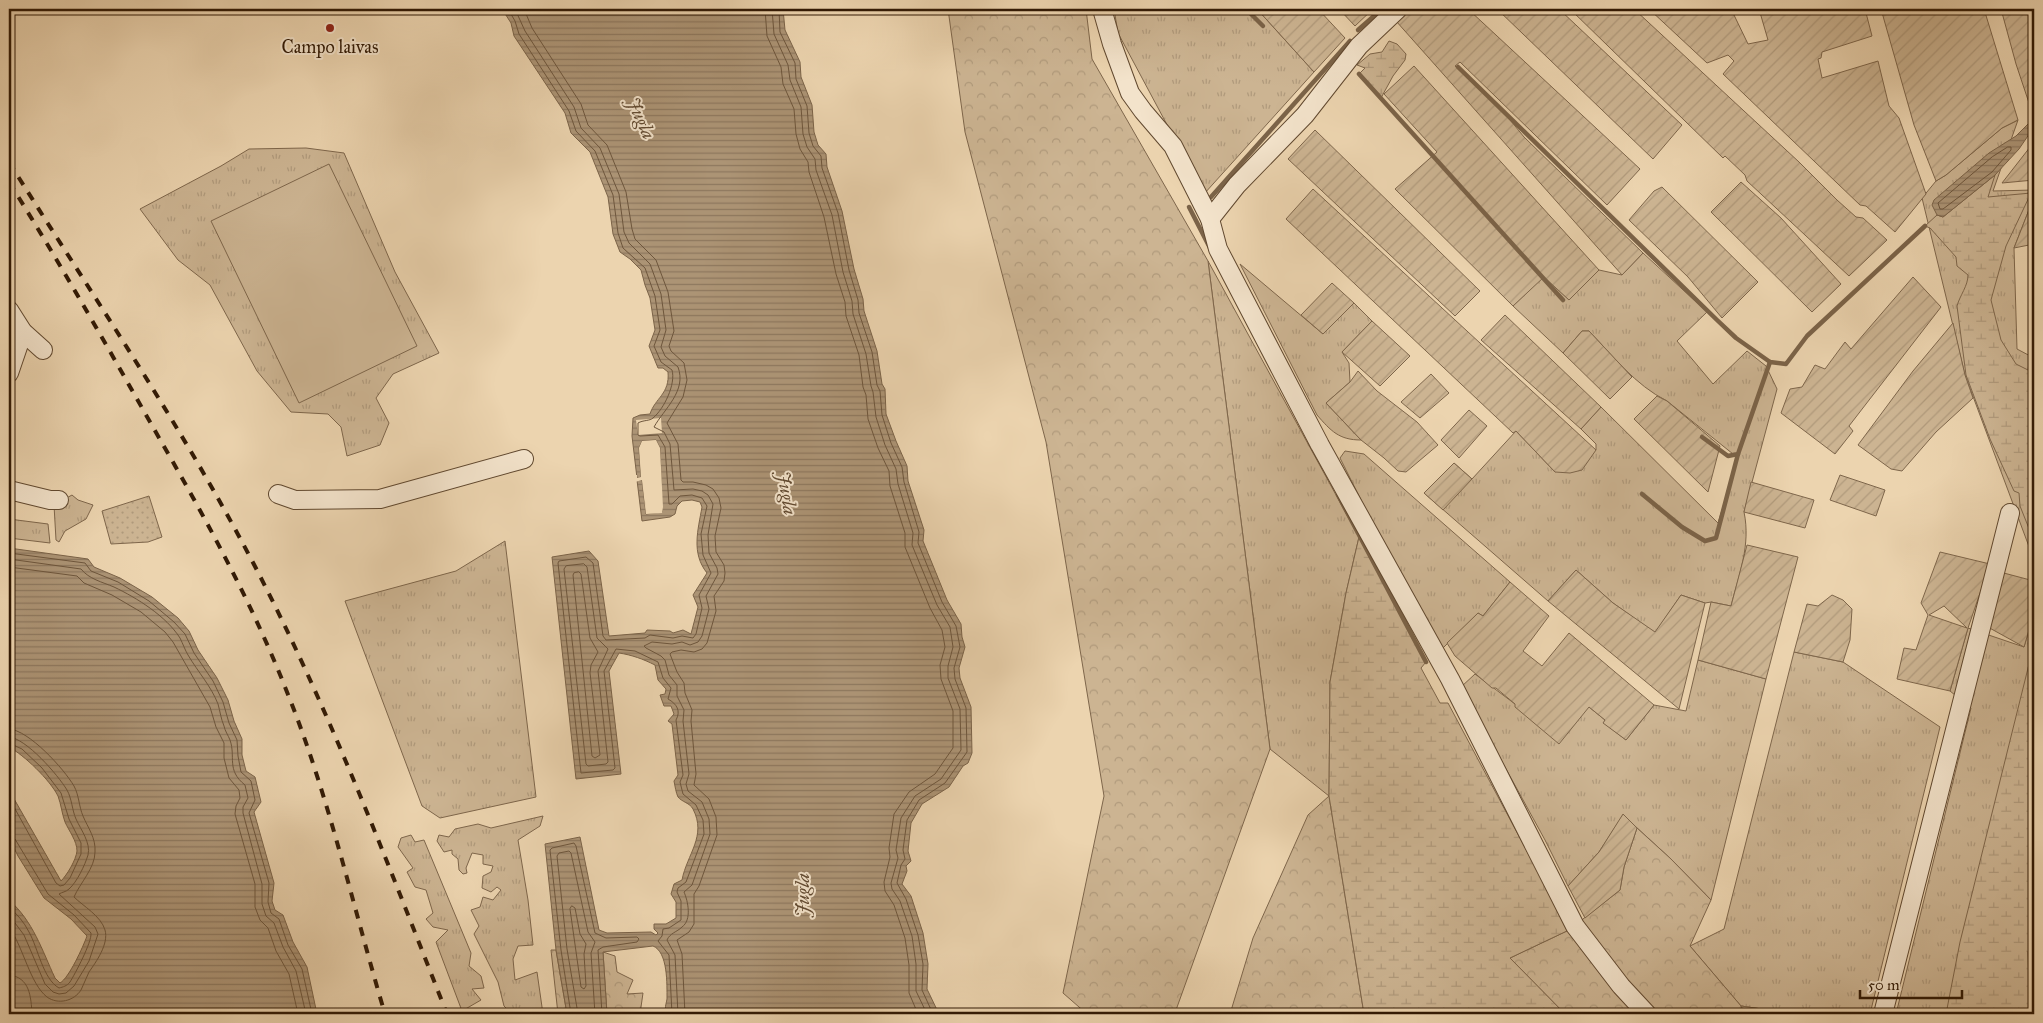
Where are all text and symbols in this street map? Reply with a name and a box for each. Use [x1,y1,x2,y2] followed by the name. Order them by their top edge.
[324,22,336,34] marker: Campo laivas
[281,36,379,58] place label: Campo laivas
[621,92,661,143] water label: Jugla
[772,468,802,517] water label: Jugla
[791,873,814,918] water label: Jugla
[1860,968,1963,1000] scale bar
[1868,976,1900,994] text: 50 m

